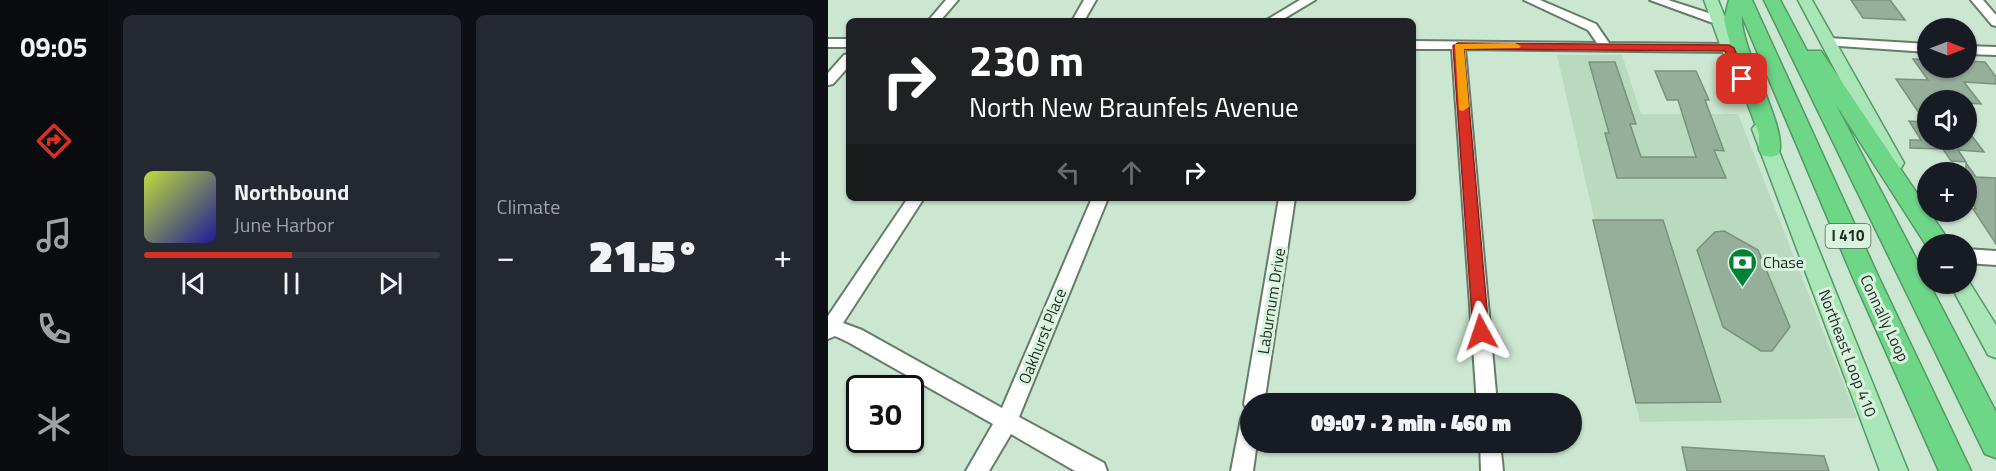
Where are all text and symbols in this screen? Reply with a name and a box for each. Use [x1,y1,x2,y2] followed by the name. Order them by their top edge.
[1917,18,1977,78] north arrow
[1917,18,1977,294] map controls
[20,26,88,67] text: 09:05
[969,28,1084,92] text: 230 m
[870,42,948,120] icon: right
[1716,53,1767,104] pin
[1725,62,1758,95] icon: arrive
[969,86,1299,127] text: North New Braunfels Avenue
[1917,90,1977,150] button: sound
[33,120,75,162] icon: directions
[1052,156,1085,189] icon: left
[1115,156,1148,189] icon: ahead
[1178,156,1211,189] icon: right
[1917,162,1977,222] button: +
[234,175,349,209] text: Northbound
[497,191,560,222] text: Climate
[234,209,334,240] text: June Harbor
[33,214,75,256] icon: music
[588,221,700,289] text: 21.5°
[1826,224,1870,248] road number: I 410
[497,231,515,281] text: −
[774,231,792,281] text: +
[1917,234,1977,294] button: −
[1251,246,1291,356] street label: Laburnum Drive
[1726,246,1758,288] bank icon: Chase
[1763,250,1804,274] place label: Chase
[177,267,210,300] icon: previous
[275,267,308,300] icon: pause
[374,267,407,300] icon: next
[1854,270,1916,366] street label: Connally Loop
[1012,284,1072,388] street label: Oakhurst Place
[1813,286,1883,420] street label: Northeast Loop 410
[1449,300,1513,364] position arrow
[33,308,75,350] icon: phone
[846,375,924,453] speed limit sign: 30
[33,403,75,445] icon: climate
[1311,406,1511,440] text: 09:07 · 2 min · 460 m

